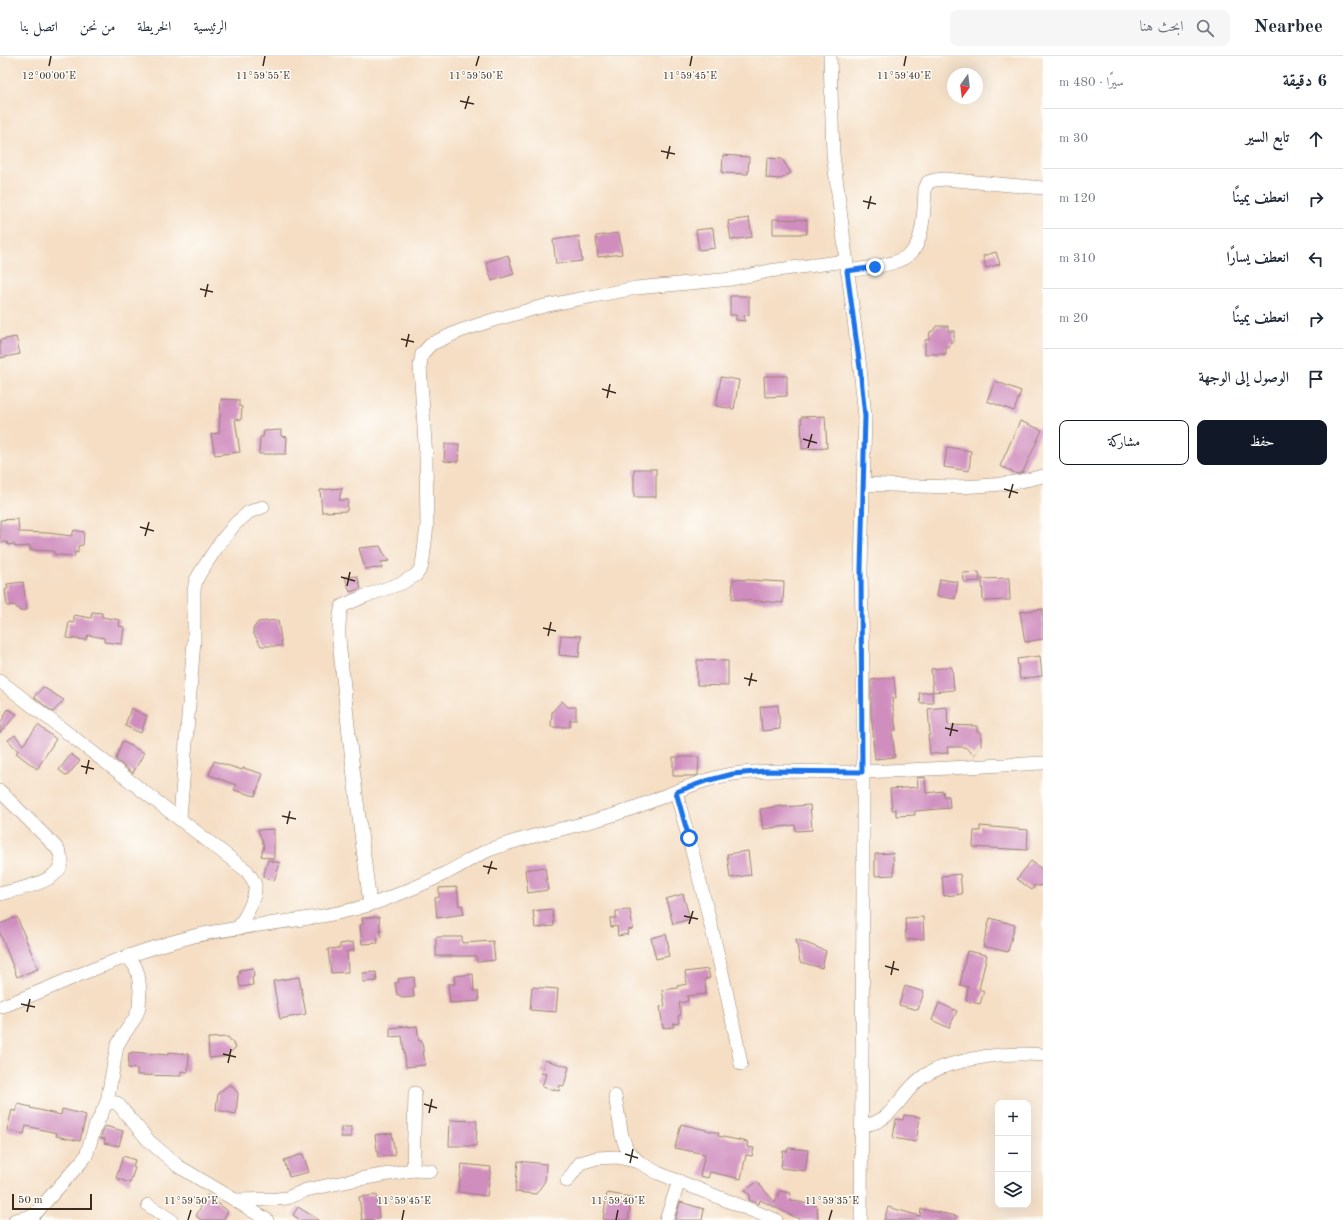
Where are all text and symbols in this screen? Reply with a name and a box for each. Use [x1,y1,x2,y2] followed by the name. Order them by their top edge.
[950,10,1230,46] search box
[1194,17,1216,39] icon: search
[1254,18,1323,37] text: Nearbee
[20,20,58,34] text: اتصل بنا
[80,20,115,34] text: من نحن
[137,20,171,34] text: الخريطة
[193,20,227,34] text: الرئيسية
[1139,20,1184,35] text: ابحث هنا
[947,68,983,104] north arrow
[22,71,76,81] text: 12°00'00"E
[236,71,290,81] text: 11°59'55"E
[449,71,503,81] text: 11°59'50"E
[663,71,717,81] text: 11°59'45"E
[877,71,931,81] text: 11°59'40"E
[1283,73,1327,90] text: 6 دقيقة
[1059,76,1124,89] text: سيرًا · 480 m
[1305,128,1327,150] icon: ahead
[1246,131,1289,146] text: تابع السير
[1059,132,1088,145] text: 30 m
[1305,188,1327,210] icon: right
[1233,191,1289,206] text: انعطف يمينًا
[1059,192,1096,205] text: 120 m
[1305,248,1327,270] icon: left
[1227,251,1289,266] text: انعطف يسارًا
[1059,252,1096,265] text: 310 m
[866,258,884,276] route end
[1305,308,1327,330] icon: right
[1233,311,1289,326] text: انعطف يمينًا
[1059,312,1088,325] text: 20 m
[1305,368,1327,390] icon: arrive
[1198,371,1289,386] text: الوصول إلى الوجهة
[1059,420,1189,465] button: مشاركة
[1197,420,1327,465] button: حفظ
[680,829,698,847] route start
[995,1100,1031,1208] map controls
[995,1100,1031,1136] button: +
[995,1136,1031,1172] button: −
[995,1172,1031,1208] button: layers
[12,1192,92,1211] scale bar
[18,1195,43,1206] text: 50 m
[164,1196,218,1206] text: 11°59'50"E
[377,1196,431,1206] text: 11°59'45"E
[591,1196,645,1206] text: 11°59'40"E
[805,1196,859,1206] text: 11°59'35"E

